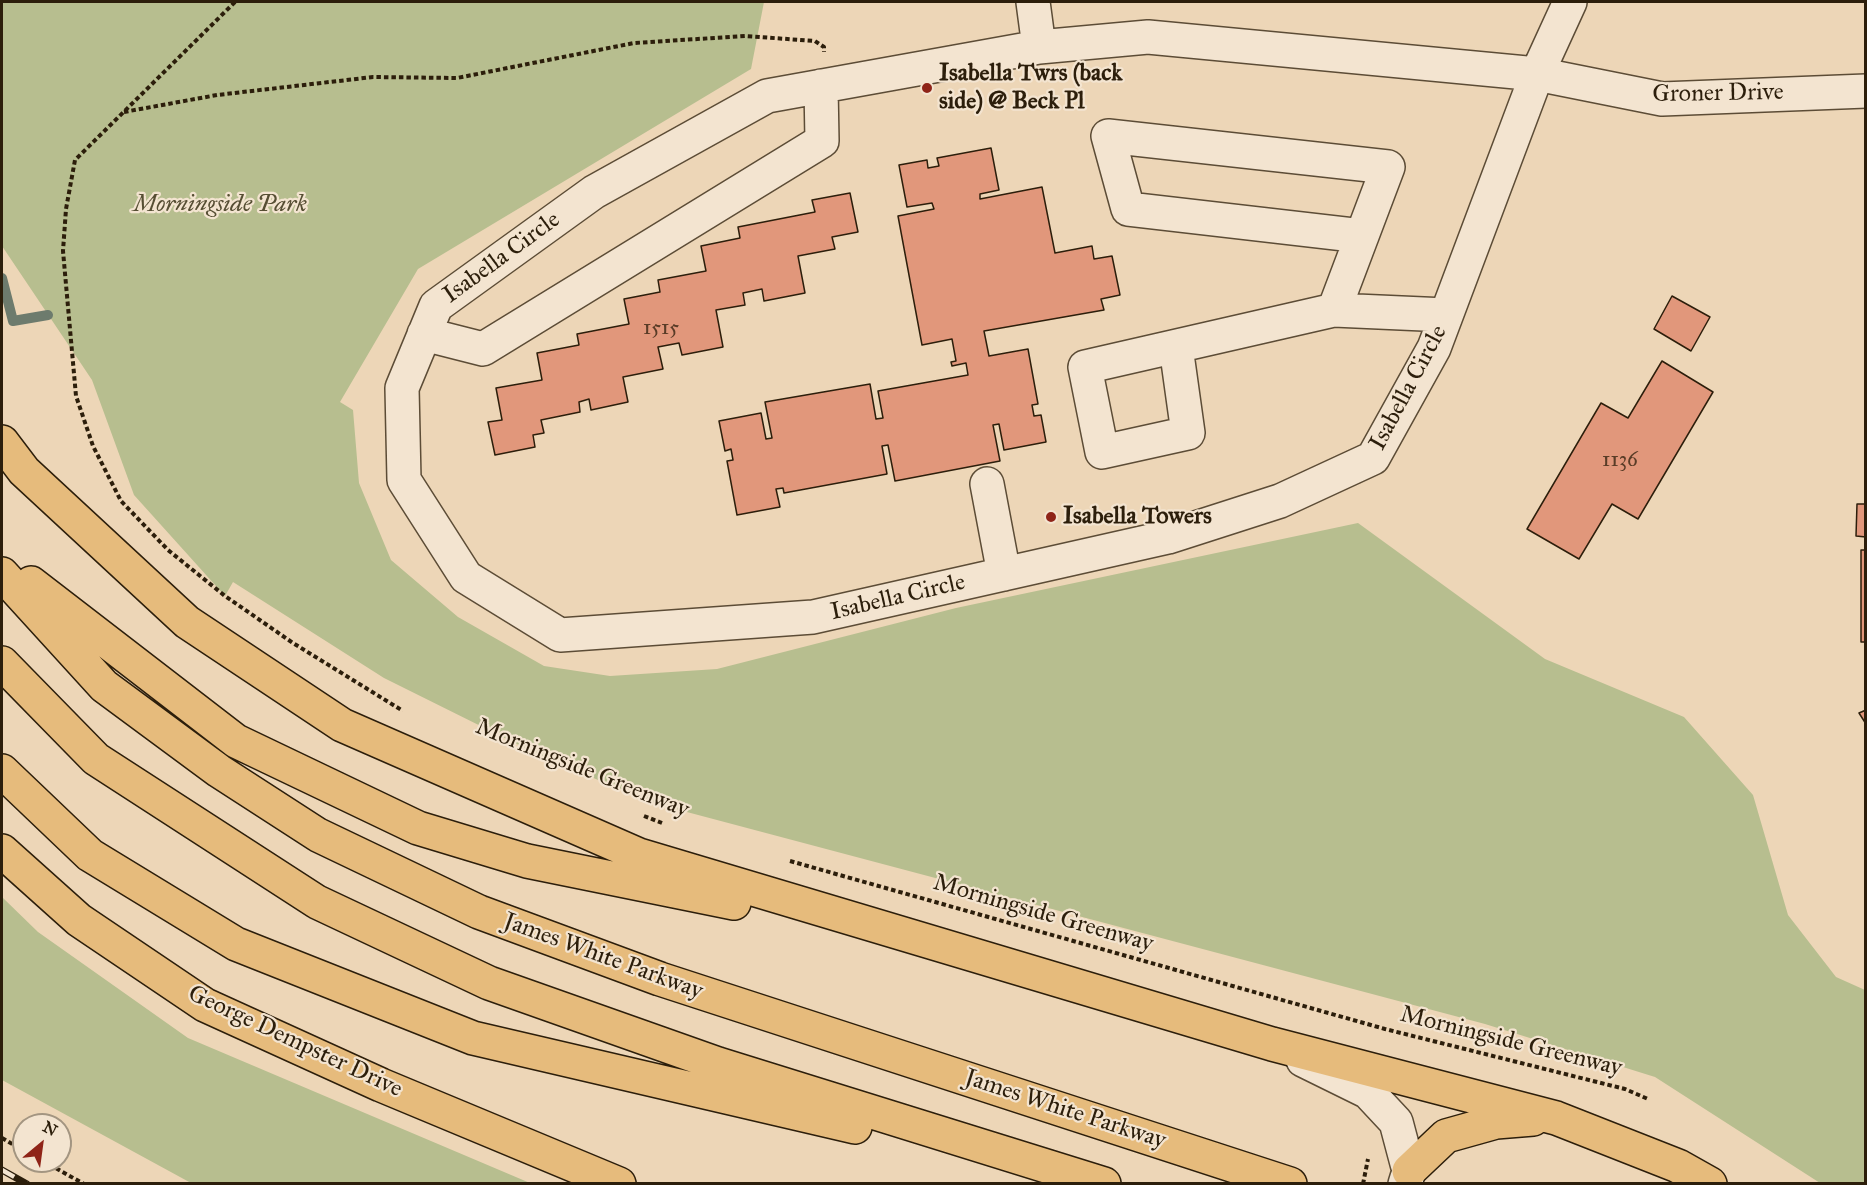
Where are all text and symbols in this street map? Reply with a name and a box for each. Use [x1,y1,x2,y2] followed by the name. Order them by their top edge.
[939,60,1122,116] place label: Isabella Twrs (back side) @ Beck Pl
[1652,78,1784,110] street label: Groner Drive
[920,81,934,95] marker: Isabella Twrs (back side) @ Beck Pl
[133,191,307,219] park label: Morningside Park
[438,206,566,310] street label: Isabella Circle
[643,316,679,342] house number: 1515
[1364,321,1454,455] street label: Isabella Circle
[1602,448,1638,474] house number: 1136
[1063,503,1212,531] place label: Isabella Towers
[1044,510,1058,524] marker: Isabella Towers
[828,569,968,627] street label: Isabella Circle
[471,713,693,825] street label: Morningside Greenway
[930,869,1156,959] street label: Morningside Greenway
[499,908,707,1006] street label: James White Parkway
[183,980,407,1104] street label: George Dempster Drive
[1397,1000,1625,1084] street label: Morningside Greenway
[961,1064,1169,1156] street label: James White Parkway
[12,1113,72,1173] north arrow
[39,1117,61,1140] text: N

